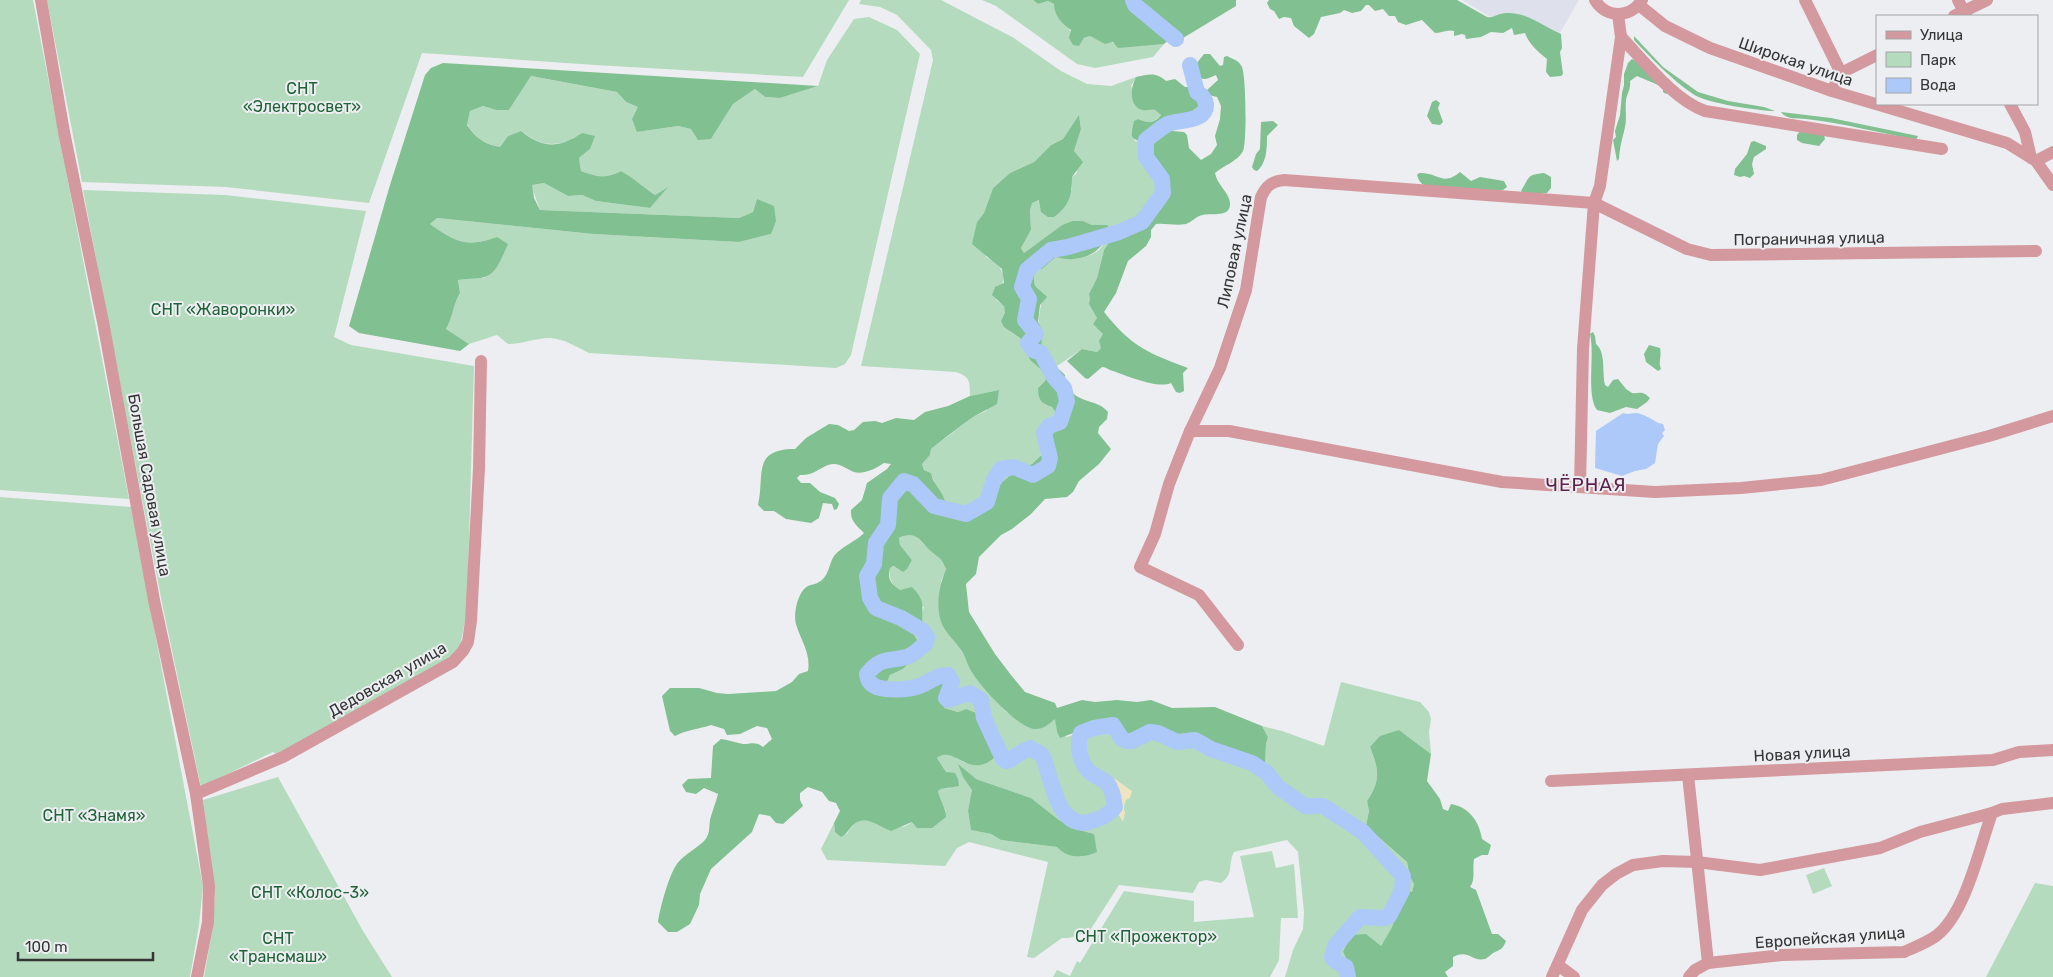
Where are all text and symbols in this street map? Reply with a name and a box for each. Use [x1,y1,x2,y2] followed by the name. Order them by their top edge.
[1876,15,2038,105] legend
[1920,26,1963,44] text: Улица
[1736,33,1856,90] street label: Широкая улица
[1920,51,1956,69] text: Парк
[1920,76,1956,94] text: Вода
[243,79,361,116] park label: СНТ «Электросвет»
[1213,192,1256,310] street label: Липовая улица
[1733,228,1885,249] street label: Пограничная улица
[151,300,295,319] park label: СНТ «Жаворонки»
[124,392,175,578] street label: Большая Садовая улица
[1546,473,1626,496] district label: ЧЁРНАЯ
[325,638,450,721] street label: Дедовская улица
[1753,741,1851,766] street label: Новая улица
[43,806,146,825] park label: СНТ «Знамя»
[251,883,369,902] park label: СНТ «Колос-3»
[1754,923,1906,952] street label: Европейская улица
[1075,927,1217,946] park label: СНТ «Прожектор»
[229,929,327,966] park label: СНТ «Трансмаш»
[18,930,152,962] scale bar
[25,938,67,956] text: 100 m

